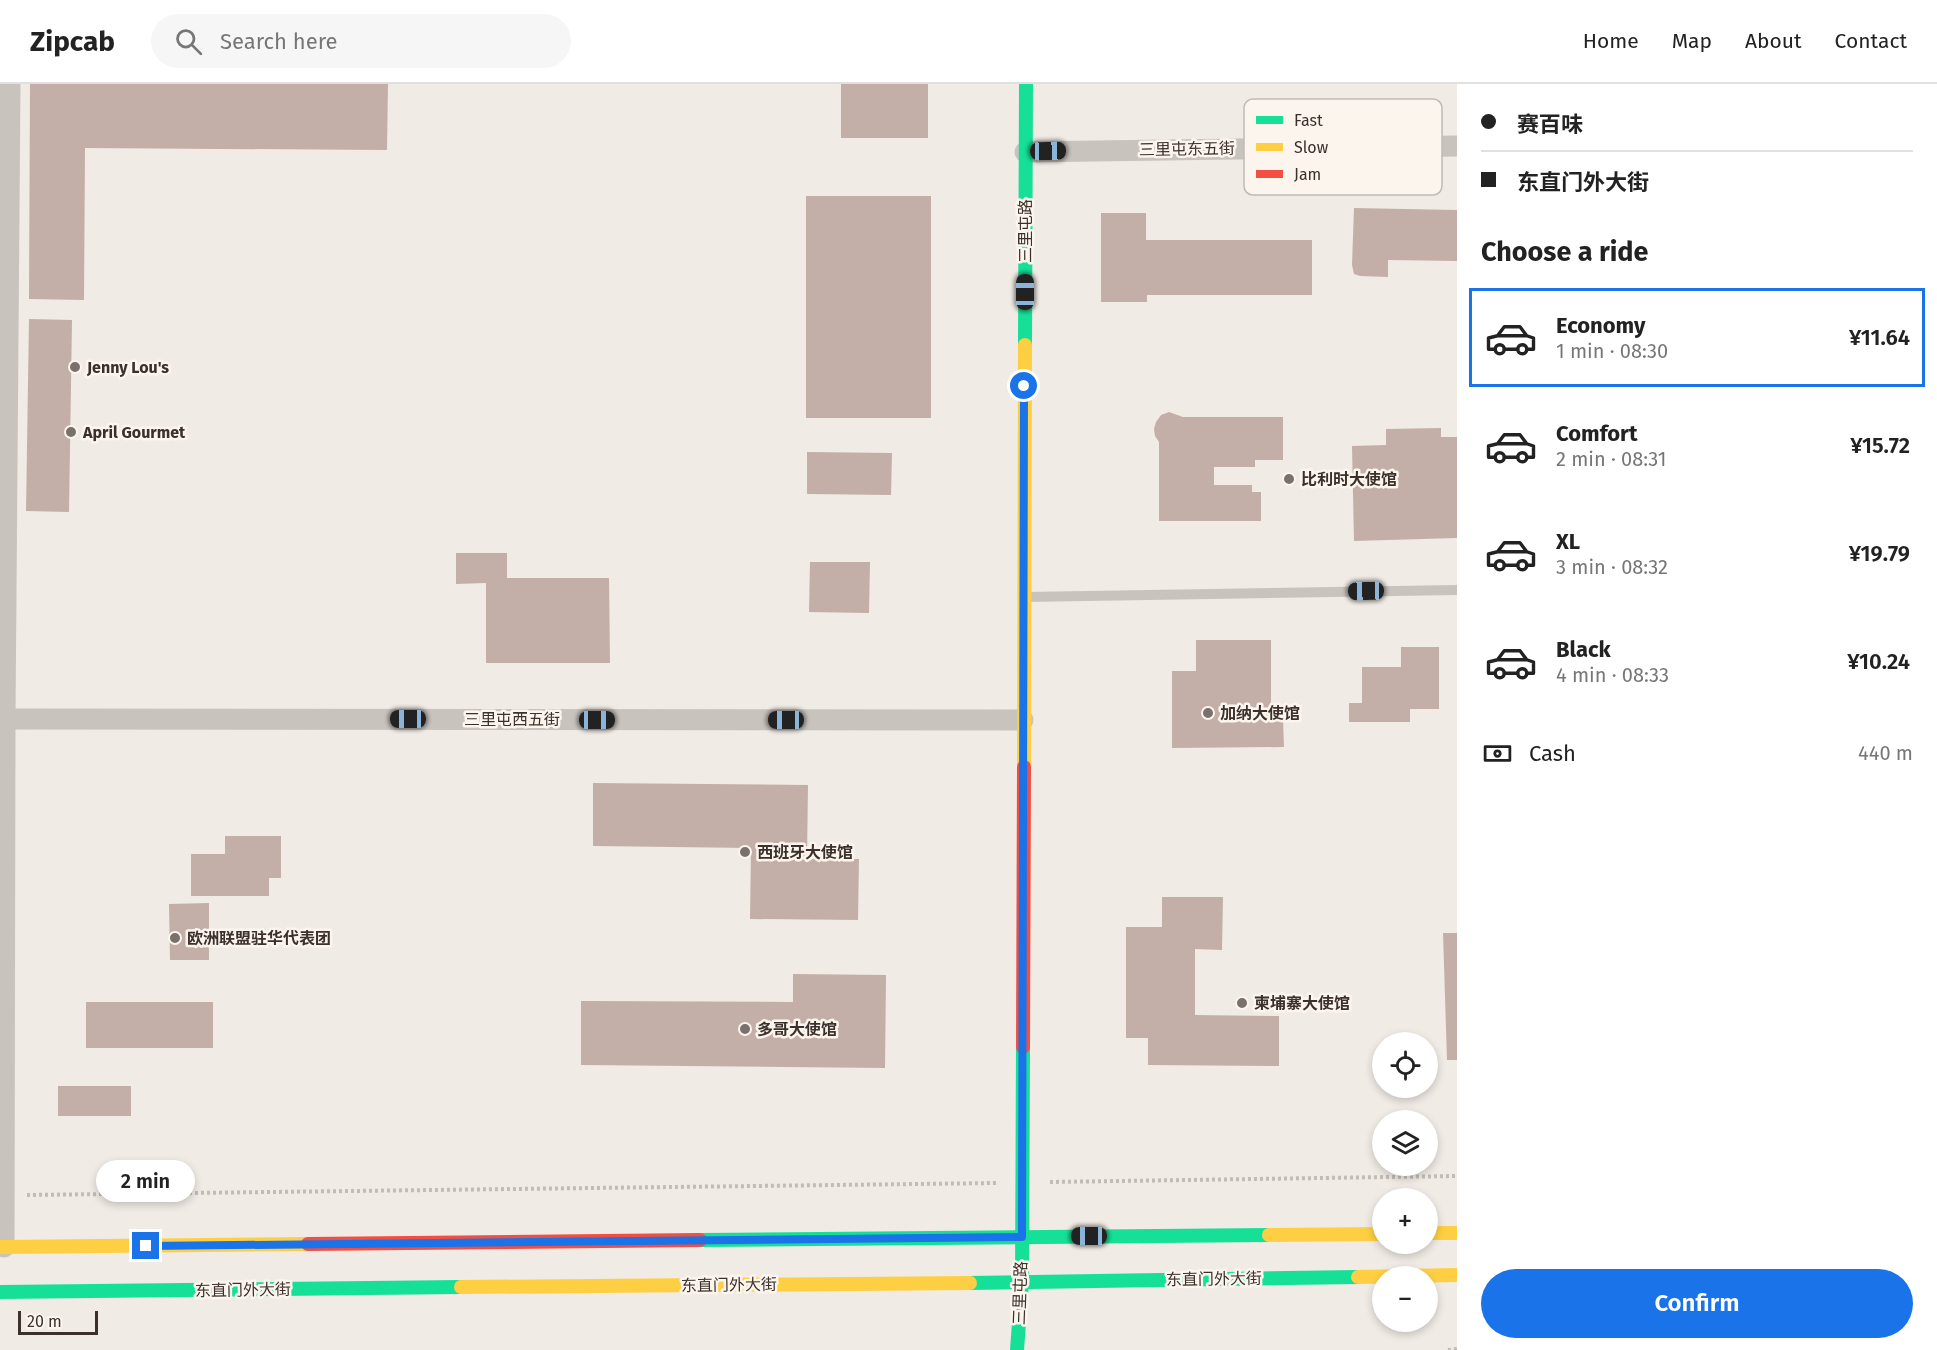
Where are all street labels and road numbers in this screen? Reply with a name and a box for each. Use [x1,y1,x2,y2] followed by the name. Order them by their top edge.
[1139,139,1235,159] street label: 三里屯东五街
[1016,199,1035,263] street label: 三里屯路
[464,710,560,729] street label: 三里屯西五街
[1009,1261,1031,1325] street label: 三里屯路
[1166,1269,1262,1289] street label: 东直门外大街
[681,1275,777,1295] street label: 东直门外大街
[195,1280,291,1300] street label: 东直门外大街

